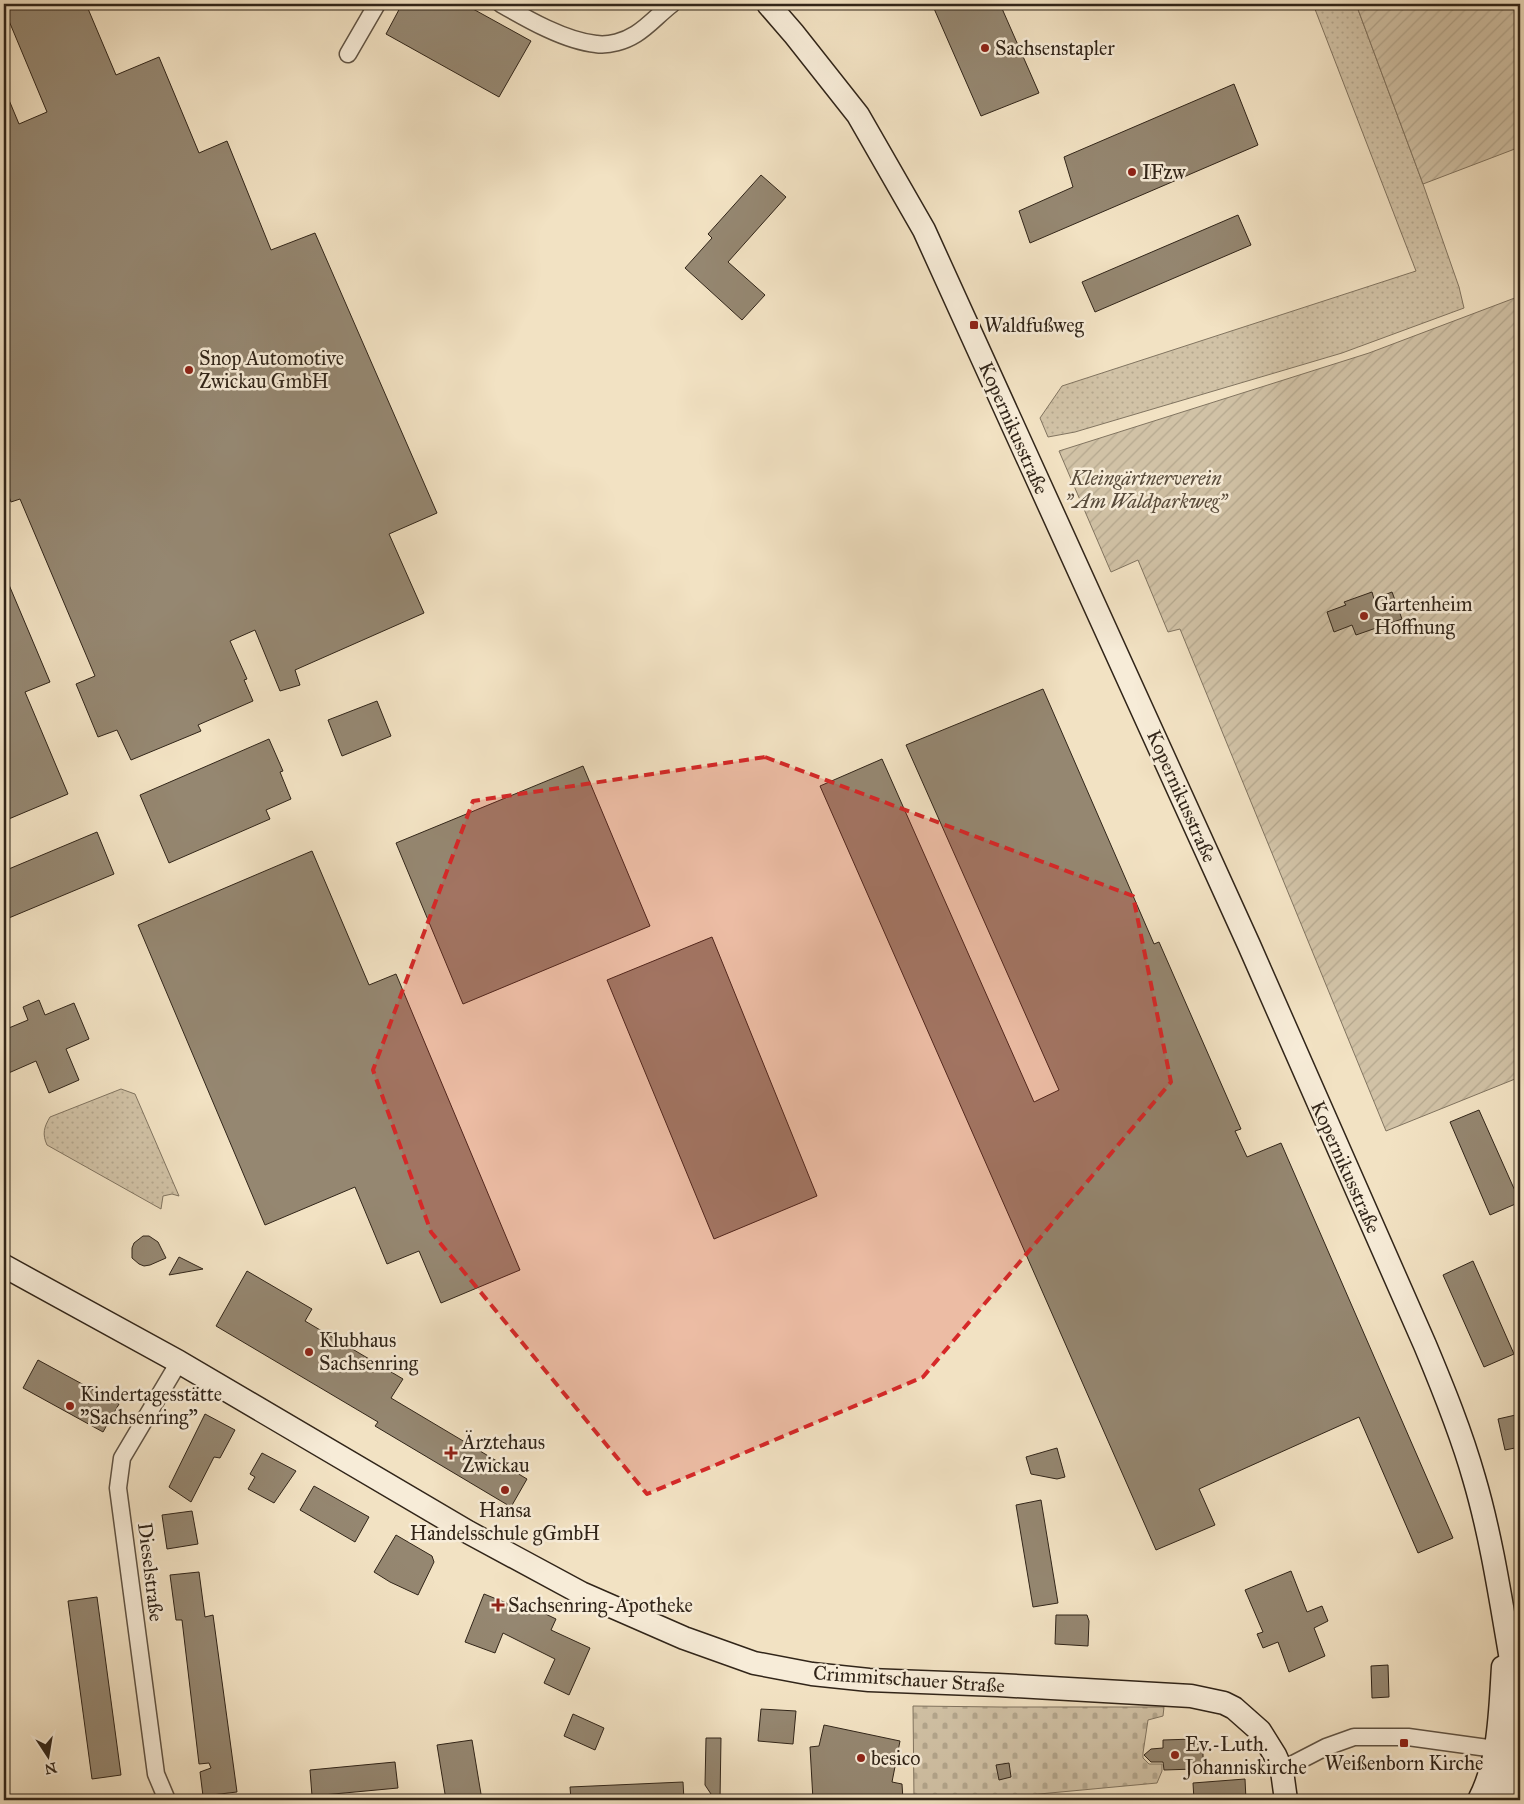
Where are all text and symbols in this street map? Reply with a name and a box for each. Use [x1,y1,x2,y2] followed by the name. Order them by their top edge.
[995,36,1115,60] place label: Sachsenstapler
[979,42,991,54] marker: Sachsenstapler
[1142,160,1187,184] place label: IFzw
[1126,166,1138,178] marker: IFzw
[984,313,1085,338] place label: Waldfußweg
[968,319,980,331] marker: Waldfußweg
[199,346,344,393] place label: Snop Automotive Zwickau GmbH
[974,358,1054,498] street label: Kopernikusstraße
[183,364,195,376] marker: Snop Automotive Zwickau GmbH
[1065,466,1229,514] park label: Kleingärtnerverein "Am Waldparkweg"
[1374,592,1473,640] place label: Gartenheim Hoffnung
[1358,610,1370,622] marker: Gartenheim Hoffnung
[1142,726,1222,866] street label: Kopernikusstraße
[1306,1097,1386,1237] street label: Kopernikusstraße
[319,1328,419,1376] place label: Klubhaus Sachsenring
[303,1346,315,1358] marker: Klubhaus Sachsenring
[80,1382,222,1430] place label: Kindertagesstätte "Sachsenring"
[64,1400,76,1412] marker: Kindertagesstätte "Sachsenring"
[461,1430,545,1477] place label: Ärztehaus Zwickau
[444,1446,458,1460] marker: Ärztehaus Zwickau
[499,1484,511,1496] marker: Hansa Handelsschule gGmbH
[410,1498,600,1546] place label: Hansa Handelsschule gGmbH
[133,1521,169,1623] street label: Dieselstraße
[508,1593,693,1618] place label: Sachsenring-Apotheke
[492,1599,504,1611] marker: Sachsenring-Apotheke
[812,1660,1006,1698] street label: Crimmitschauer Straße
[22,1732,72,1782] north arrow
[1183,1732,1307,1780] place label: Ev.-Luth. Johanniskirche
[1398,1737,1410,1749] marker: Weißenborn Kirche
[871,1746,920,1770] place label: besico
[1169,1749,1181,1761] marker: Ev.-Luth. Johanniskirche
[1325,1751,1483,1775] place label: Weißenborn Kirche
[855,1752,867,1764] marker: besico
[43,1759,58,1778] text: N

